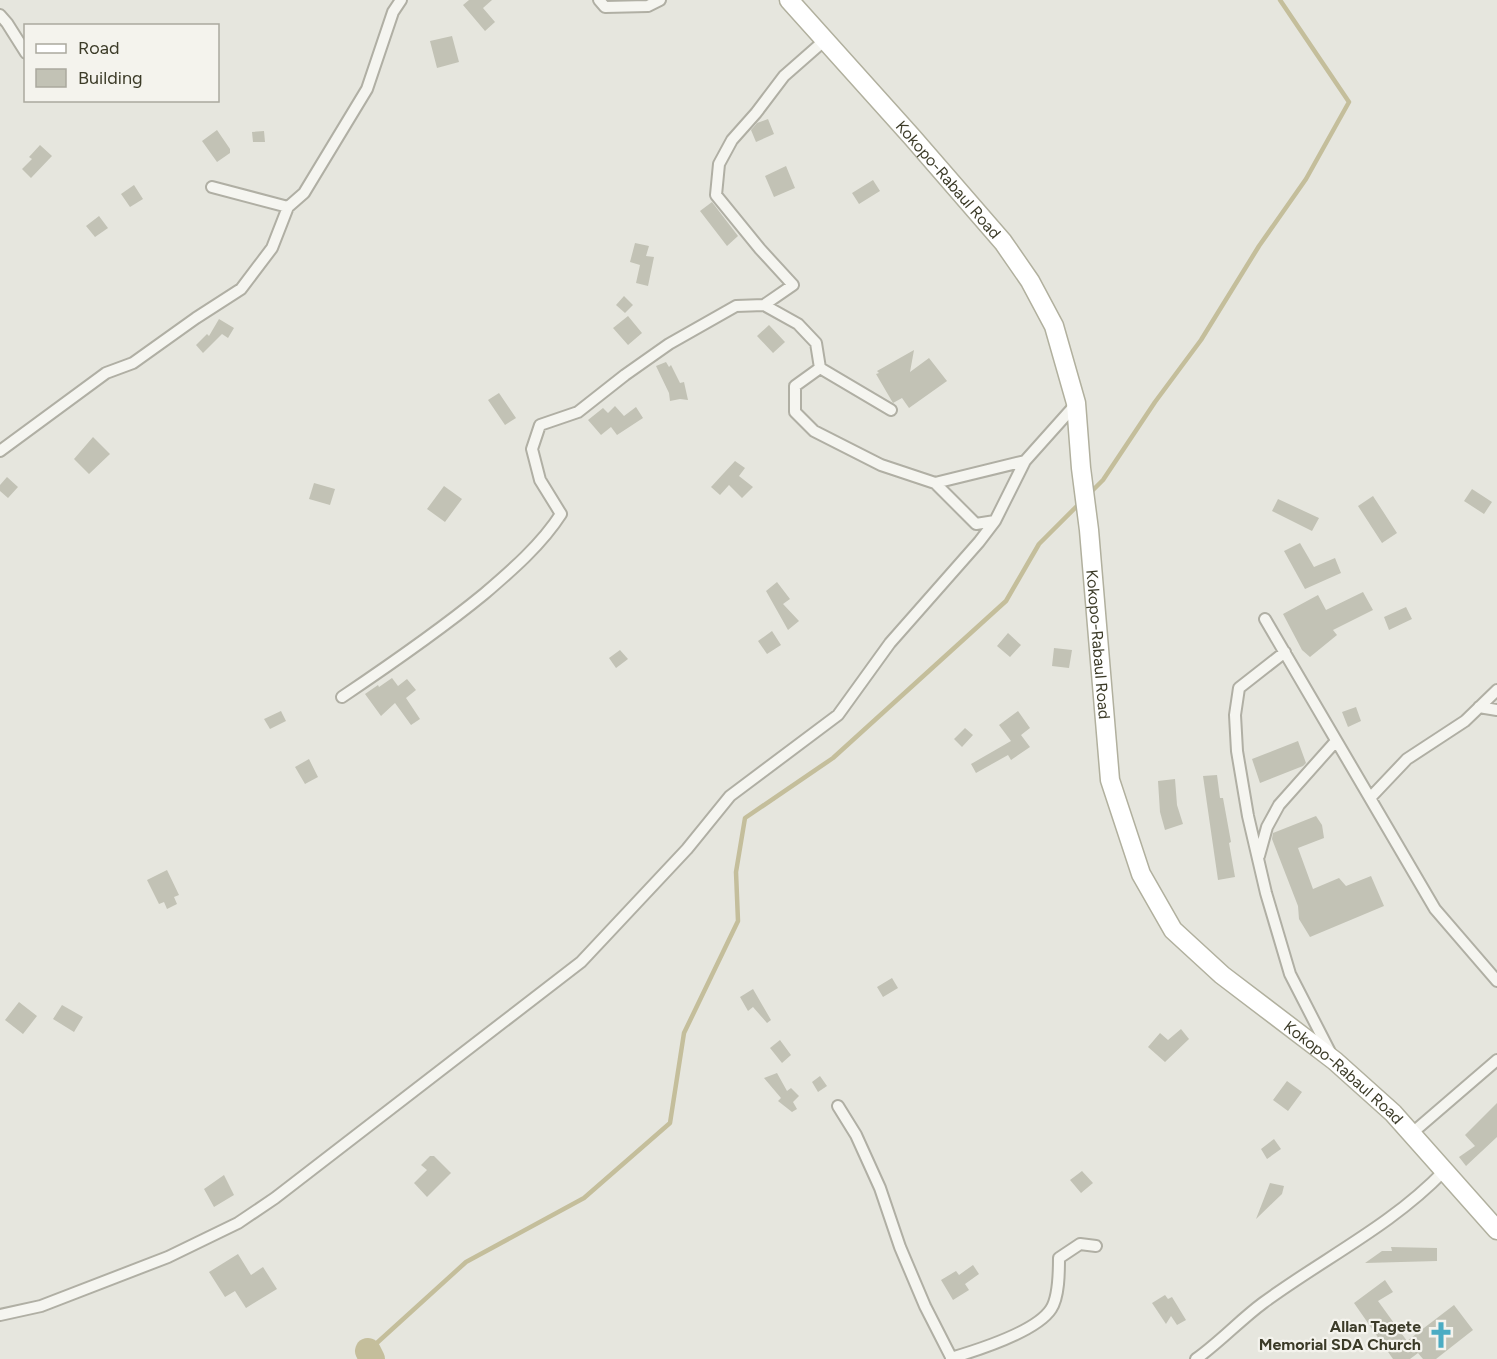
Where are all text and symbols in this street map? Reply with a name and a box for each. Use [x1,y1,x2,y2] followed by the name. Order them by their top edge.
[24,24,219,102] legend
[78,37,119,59] text: Road
[78,67,143,89] text: Building
[892,117,1005,243] street label: Kokopo-Rabaul Road
[1082,569,1114,720] street label: Kokopo-Rabaul Road
[1280,1017,1407,1128] street label: Kokopo-Rabaul Road
[1259,1317,1421,1354] place label: Allan Tagete Memorial SDA Church
[1426,1320,1456,1350] church icon: Allan Tagete Memorial SDA Church

